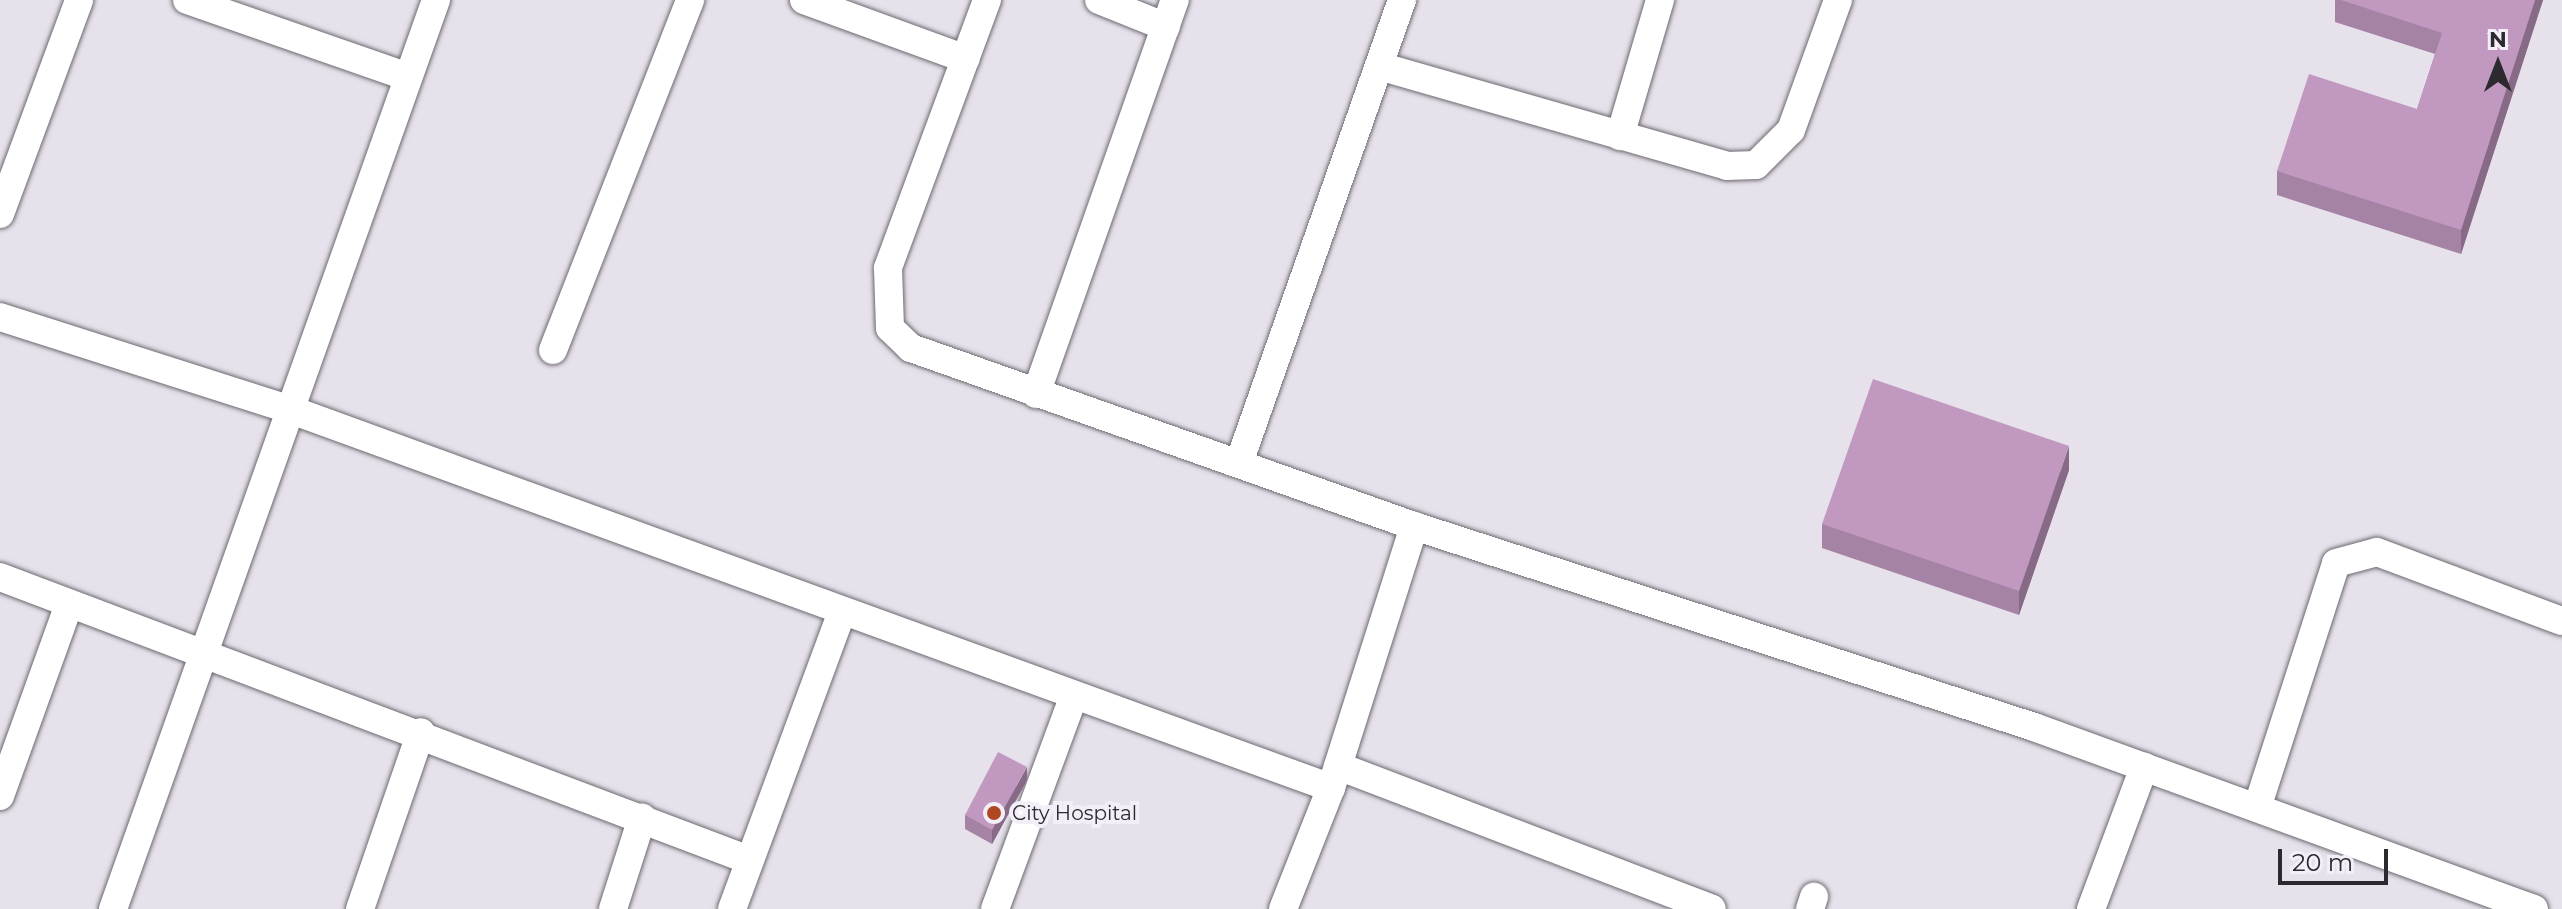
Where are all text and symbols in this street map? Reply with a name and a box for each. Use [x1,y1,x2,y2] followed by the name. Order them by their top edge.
[2458,24,2538,104] north arrow
[2489,26,2507,53] text: N
[1012,801,1137,825] place label: City Hospital
[983,802,1005,824] marker: City Hospital
[2282,833,2392,883] scale bar
[2292,848,2353,877] text: 20 m

